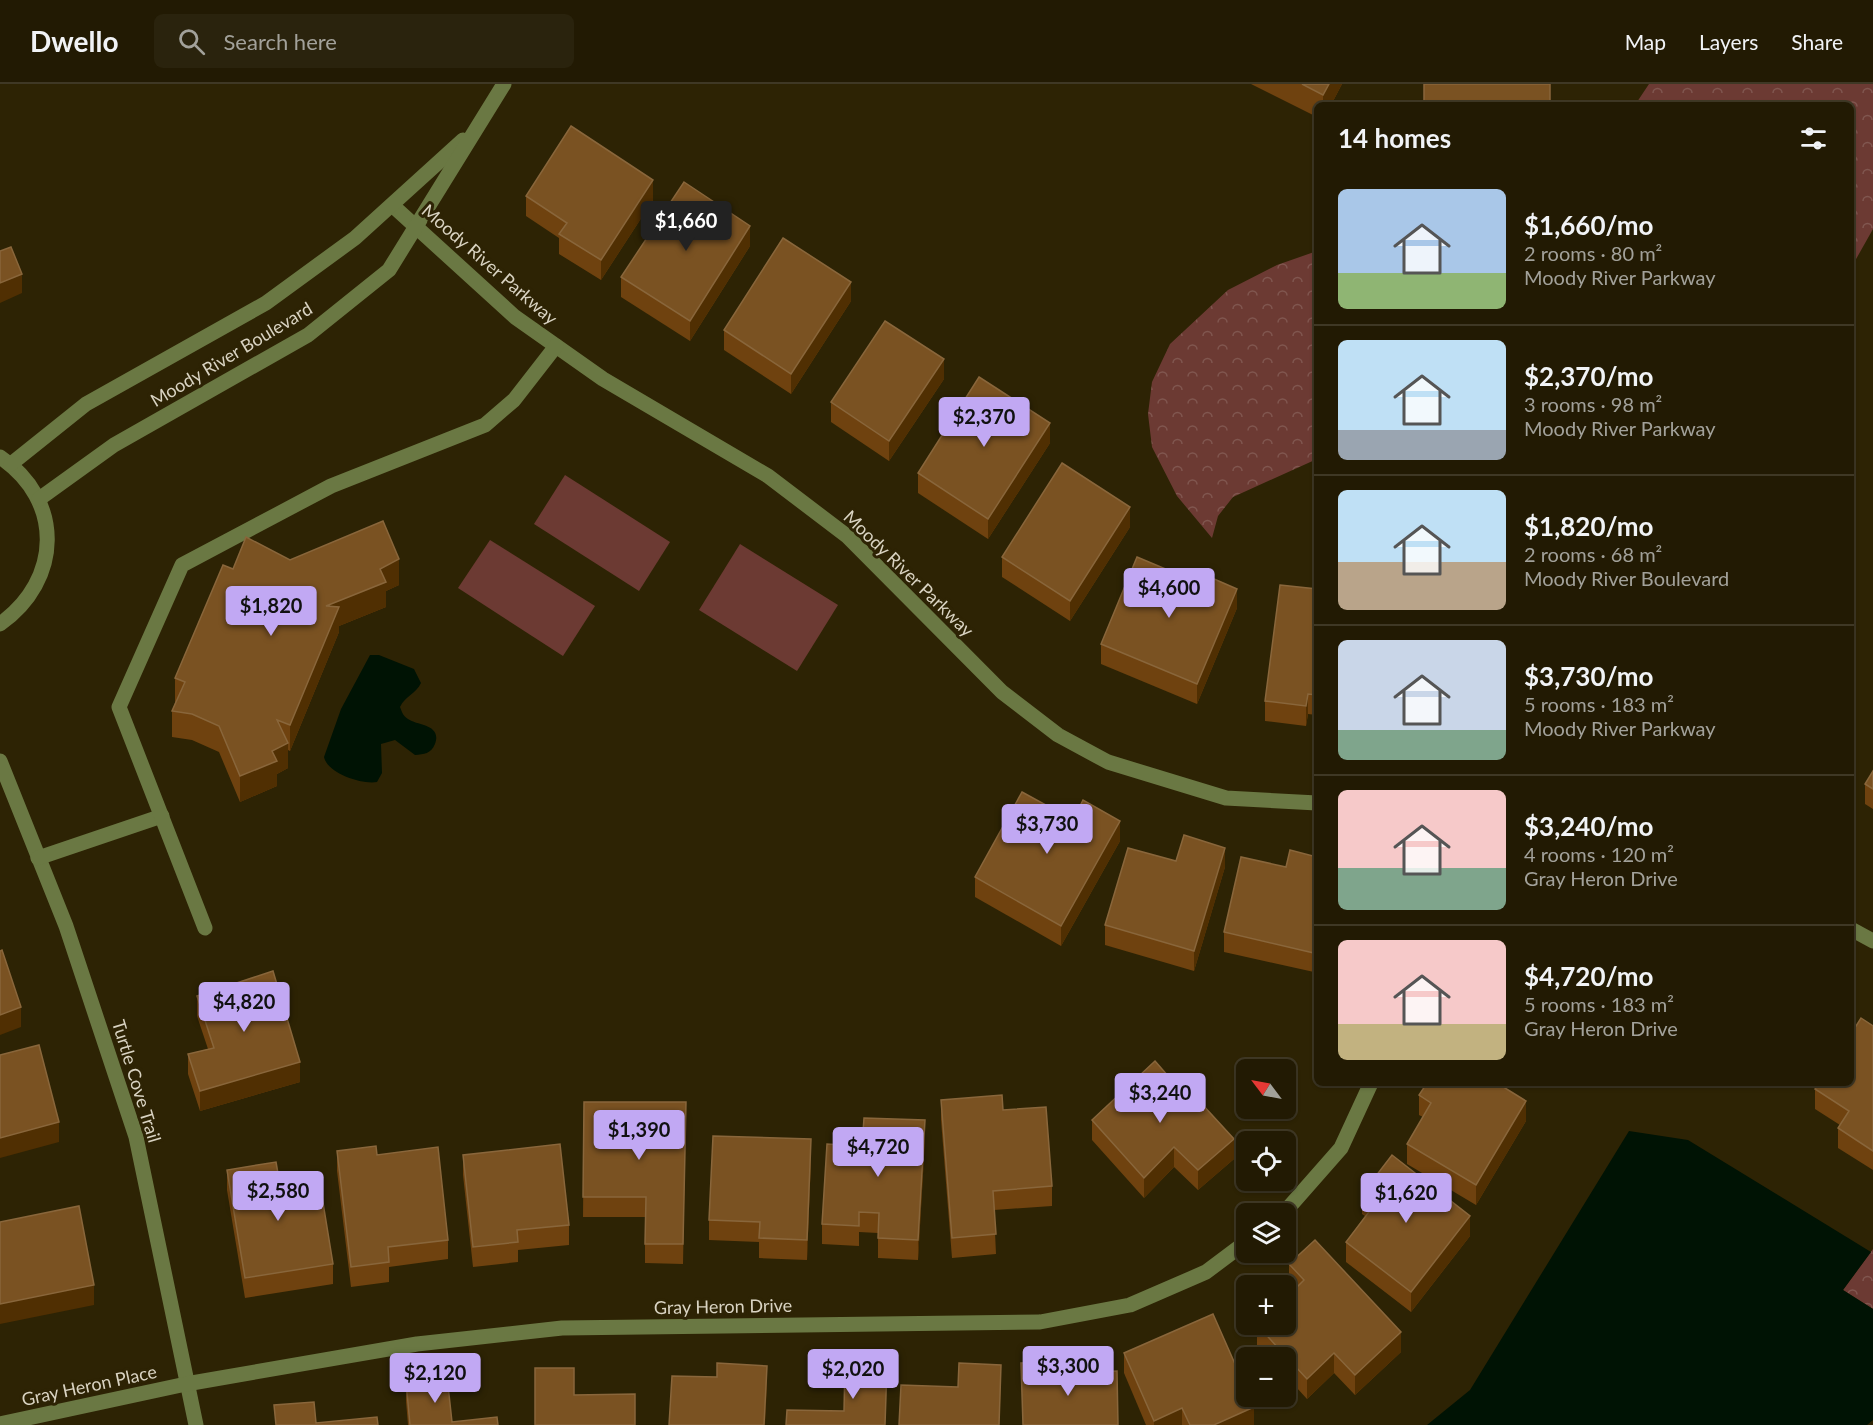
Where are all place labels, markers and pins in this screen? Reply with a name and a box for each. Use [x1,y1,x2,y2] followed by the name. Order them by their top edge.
[637,201,735,252] pin: $1,660
[935,397,1033,448] pin: $2,370
[1120,568,1218,619] pin: $4,600
[222,586,320,637] pin: $1,820
[998,804,1096,855] pin: $3,730
[195,982,293,1033] pin: $4,820
[1111,1073,1209,1124] pin: $3,240
[590,1110,688,1161] pin: $1,390
[829,1127,927,1178] pin: $4,720
[229,1171,327,1222] pin: $2,580
[1357,1173,1455,1224] pin: $1,620
[1019,1346,1117,1397] pin: $3,300
[804,1349,902,1400] pin: $2,020
[386,1353,484,1404] pin: $2,120

